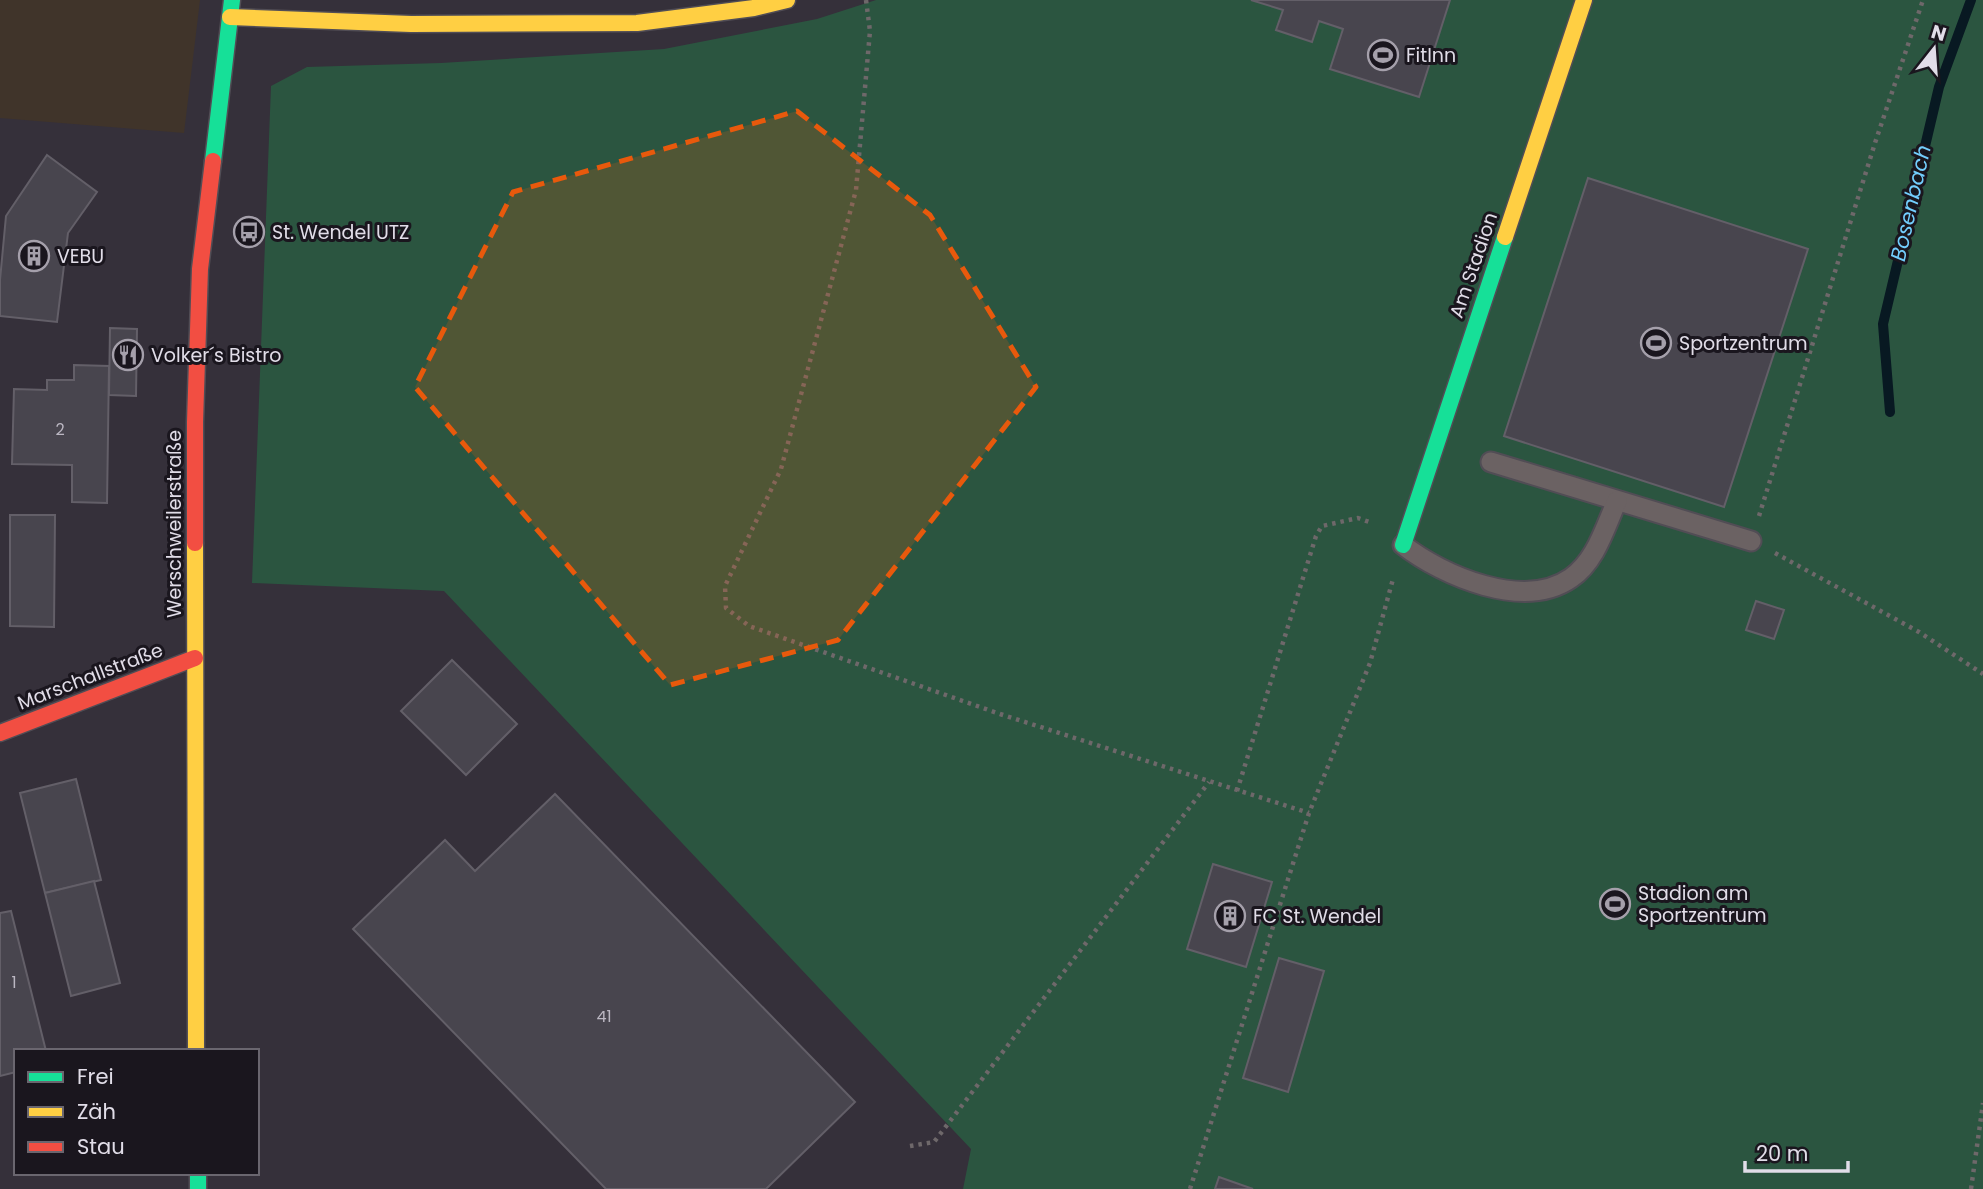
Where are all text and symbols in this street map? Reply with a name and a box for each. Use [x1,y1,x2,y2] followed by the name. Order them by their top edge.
[1899,14,1969,84] north arrow
[1928,18,1950,48] text: N
[1366,38,1400,72] sports icon: FitInn
[1406,42,1456,69] place label: FitInn
[1883,142,1938,264] water label: Bosenbach
[1443,209,1504,322] street label: Am Stadion
[232,215,266,249] bus stop icon: St. Wendel UTZ
[272,219,409,246] place label: St. Wendel UTZ
[17,239,51,273] building icon: VEBU
[57,243,104,270] place label: VEBU
[1639,326,1673,360] sports icon: Sportzentrum
[1679,330,1807,357] place label: Sportzentrum
[111,338,145,372] restaurant icon: Volker´s Bistro
[151,342,281,369] place label: Volker´s Bistro
[55,418,65,441] house number: 2
[161,430,188,618] street label: Werschweilerstraße
[14,636,167,717] street label: Marschallstraße
[1638,880,1766,929] place label: Stadion am Sportzentrum
[1598,887,1632,921] sports icon: Stadion am Sportzentrum
[1213,899,1247,933] building icon: FC St. Wendel
[1253,903,1381,930] place label: FC St. Wendel
[11,971,17,994] house number: 1
[596,1005,612,1028] house number: 41
[14,1049,259,1175] legend
[77,1062,114,1091] text: Frei
[77,1097,116,1126] text: Zäh
[1745,1130,1848,1174] scale bar
[77,1132,125,1161] text: Stau
[1756,1139,1809,1168] text: 20 m

